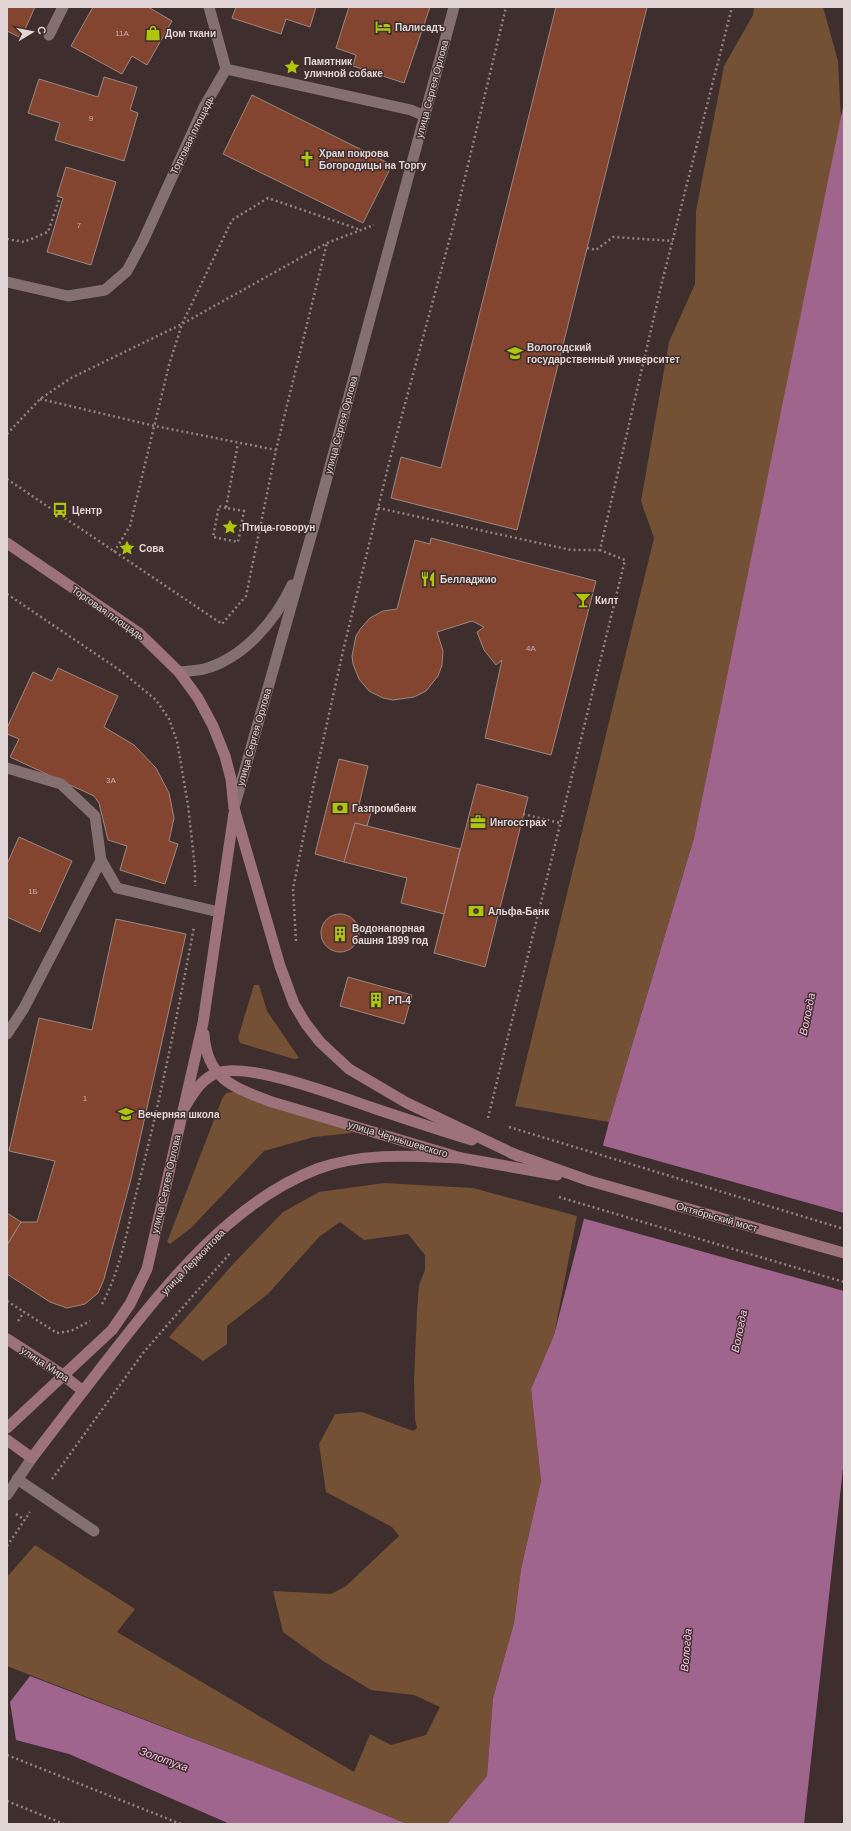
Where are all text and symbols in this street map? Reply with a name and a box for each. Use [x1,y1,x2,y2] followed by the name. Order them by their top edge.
[12,12,52,52] north arrow
[374,18,392,36] hotel icon: Палисадъ
[395,22,445,33] place label: Палисадъ
[144,24,162,42] shop icon: Дом ткани
[35,25,48,35] text: С
[165,28,216,39] place label: Дом ткани
[115,29,129,38] house number: 11А
[414,38,451,139] street label: улица Сергея Орлова
[304,56,383,79] place label: Памятник уличной собаке
[283,58,301,76] place icon: Памятник уличной собаке
[168,94,216,176] street label: Торговая площадь
[89,114,94,123] house number: 9
[319,148,427,171] place label: Храм покрова Богородицы на Торгу
[298,150,316,168] church icon: Храм покрова Богородицы на Торгу
[77,221,82,230] house number: 7
[527,342,680,365] place label: Вологодский государственный университет
[506,344,524,362] school or university icon: Вологодский государственный университет
[323,374,360,475] street label: улица Сергея Орлова
[51,501,69,519] bus stop icon: Центр
[72,505,102,516] place label: Центр
[221,518,239,536] place icon: Птица-говорун
[242,522,315,533] place label: Птица-говорун
[118,539,136,557] place icon: Сова
[139,543,164,554] place label: Сова
[419,570,437,588] restaurant icon: Белладжио
[440,574,497,585] place label: Белладжио
[70,584,146,642] street label: Торговая площадь
[574,591,592,609] bar icon: Килт
[595,595,619,606] place label: Килт
[526,644,537,653] house number: 4А
[235,686,273,787] street label: улица Сергея Орлова
[106,776,117,785] house number: 3А
[331,799,349,817] bank icon: Газпромбанк
[352,803,417,814] place label: Газпромбанк
[469,813,487,831] office icon: Ингосстрах
[490,817,547,828] place label: Ингосстрах
[28,887,38,896] house number: 1Б
[467,902,485,920] bank icon: Альфа-Банк
[488,906,550,917] place label: Альфа-Банк
[352,923,429,946] place label: Водонапорная башня 1899 год
[331,925,349,943] building icon: Водонапорная башня 1899 год
[367,991,385,1009] building icon: РП-4
[797,992,817,1036] water label: Вологда
[388,995,411,1006] place label: РП-4
[83,1094,88,1103] house number: 1
[117,1105,135,1123] school or university icon: Вечерняя школа
[138,1109,220,1120] place label: Вечерняя школа
[347,1119,450,1160] street label: улица Чернышевского
[149,1133,183,1234] street label: улица Сергея Орлова
[675,1200,759,1234] street label: Октябрьский мост
[159,1227,227,1297] street label: улица Лермонтова
[729,1309,749,1353] water label: Вологда
[19,1344,72,1384] street label: улица Мира
[678,1628,694,1672] water label: Вологда
[138,1745,190,1773] water label: Золотуха

